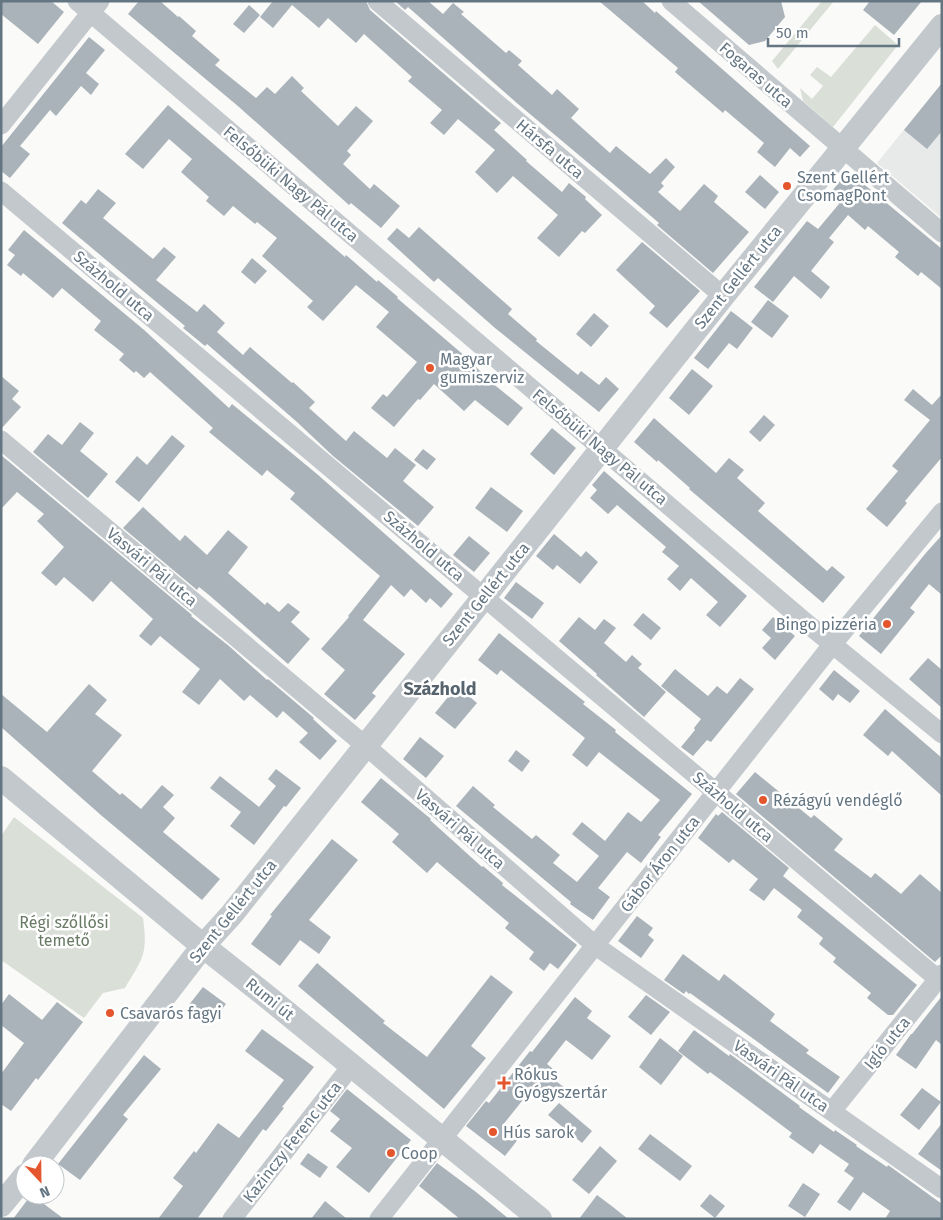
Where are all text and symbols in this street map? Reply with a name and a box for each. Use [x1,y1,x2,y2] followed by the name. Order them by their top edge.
[768,15,899,47] scale bar
[776,24,809,42] text: 50 m
[716,38,796,112] street label: Fogaras utca
[512,115,588,183] street label: Hársfa utca
[220,122,362,246] street label: Felsőbüki Nagy Pál utca
[797,168,890,205] place label: Szent Gellért CsomagPont
[781,180,793,192] marker: Szent Gellért CsomagPont
[690,221,786,333] street label: Szent Gellért utca
[70,247,158,325] street label: Százhold utca
[440,350,524,387] place label: Magyar gumiszerviz
[424,362,436,374] marker: Magyar gumiszerviz
[529,385,671,509] street label: Felsőbüki Nagy Pál utca
[380,507,468,585] street label: Százhold utca
[103,524,201,610] street label: Vasvári Pál utca
[438,538,534,650] street label: Szent Gellért utca
[776,615,877,634] place label: Bingo pizzéria
[881,618,893,630] marker: Bingo pizzéria
[403,678,477,700] district label: Százhold
[689,768,777,846] street label: Százhold utca
[411,785,509,873] street label: Vasvári Pál utca
[773,791,903,810] place label: Rézágyú vendéglő
[757,794,769,806] marker: Rézágyú vendéglő
[616,811,703,916] street label: Gábor Áron utca
[185,855,281,967] street label: Szent Gellért utca
[19,913,109,950] park label: Régi szőllősi temető
[242,974,298,1024] street label: Rumi út
[120,1004,222,1023] place label: Csavarós fagyi
[104,1007,116,1019] marker: Csavarós fagyi
[860,1013,914,1073] street label: Igló utca
[730,1036,832,1116] street label: Vasvári Pál utca
[514,1065,608,1102] place label: Rókus Gyógyszertár
[498,1077,510,1089] marker: Rókus Gyógyszertár
[239,1078,345,1206] street label: Kazinczy Ferenc utca
[503,1123,575,1142] place label: Hús sarok
[487,1126,499,1138] marker: Hús sarok
[401,1144,438,1163] place label: Coop
[385,1147,397,1159] marker: Coop
[15,1155,65,1205] north arrow
[37,1182,52,1201] text: N

